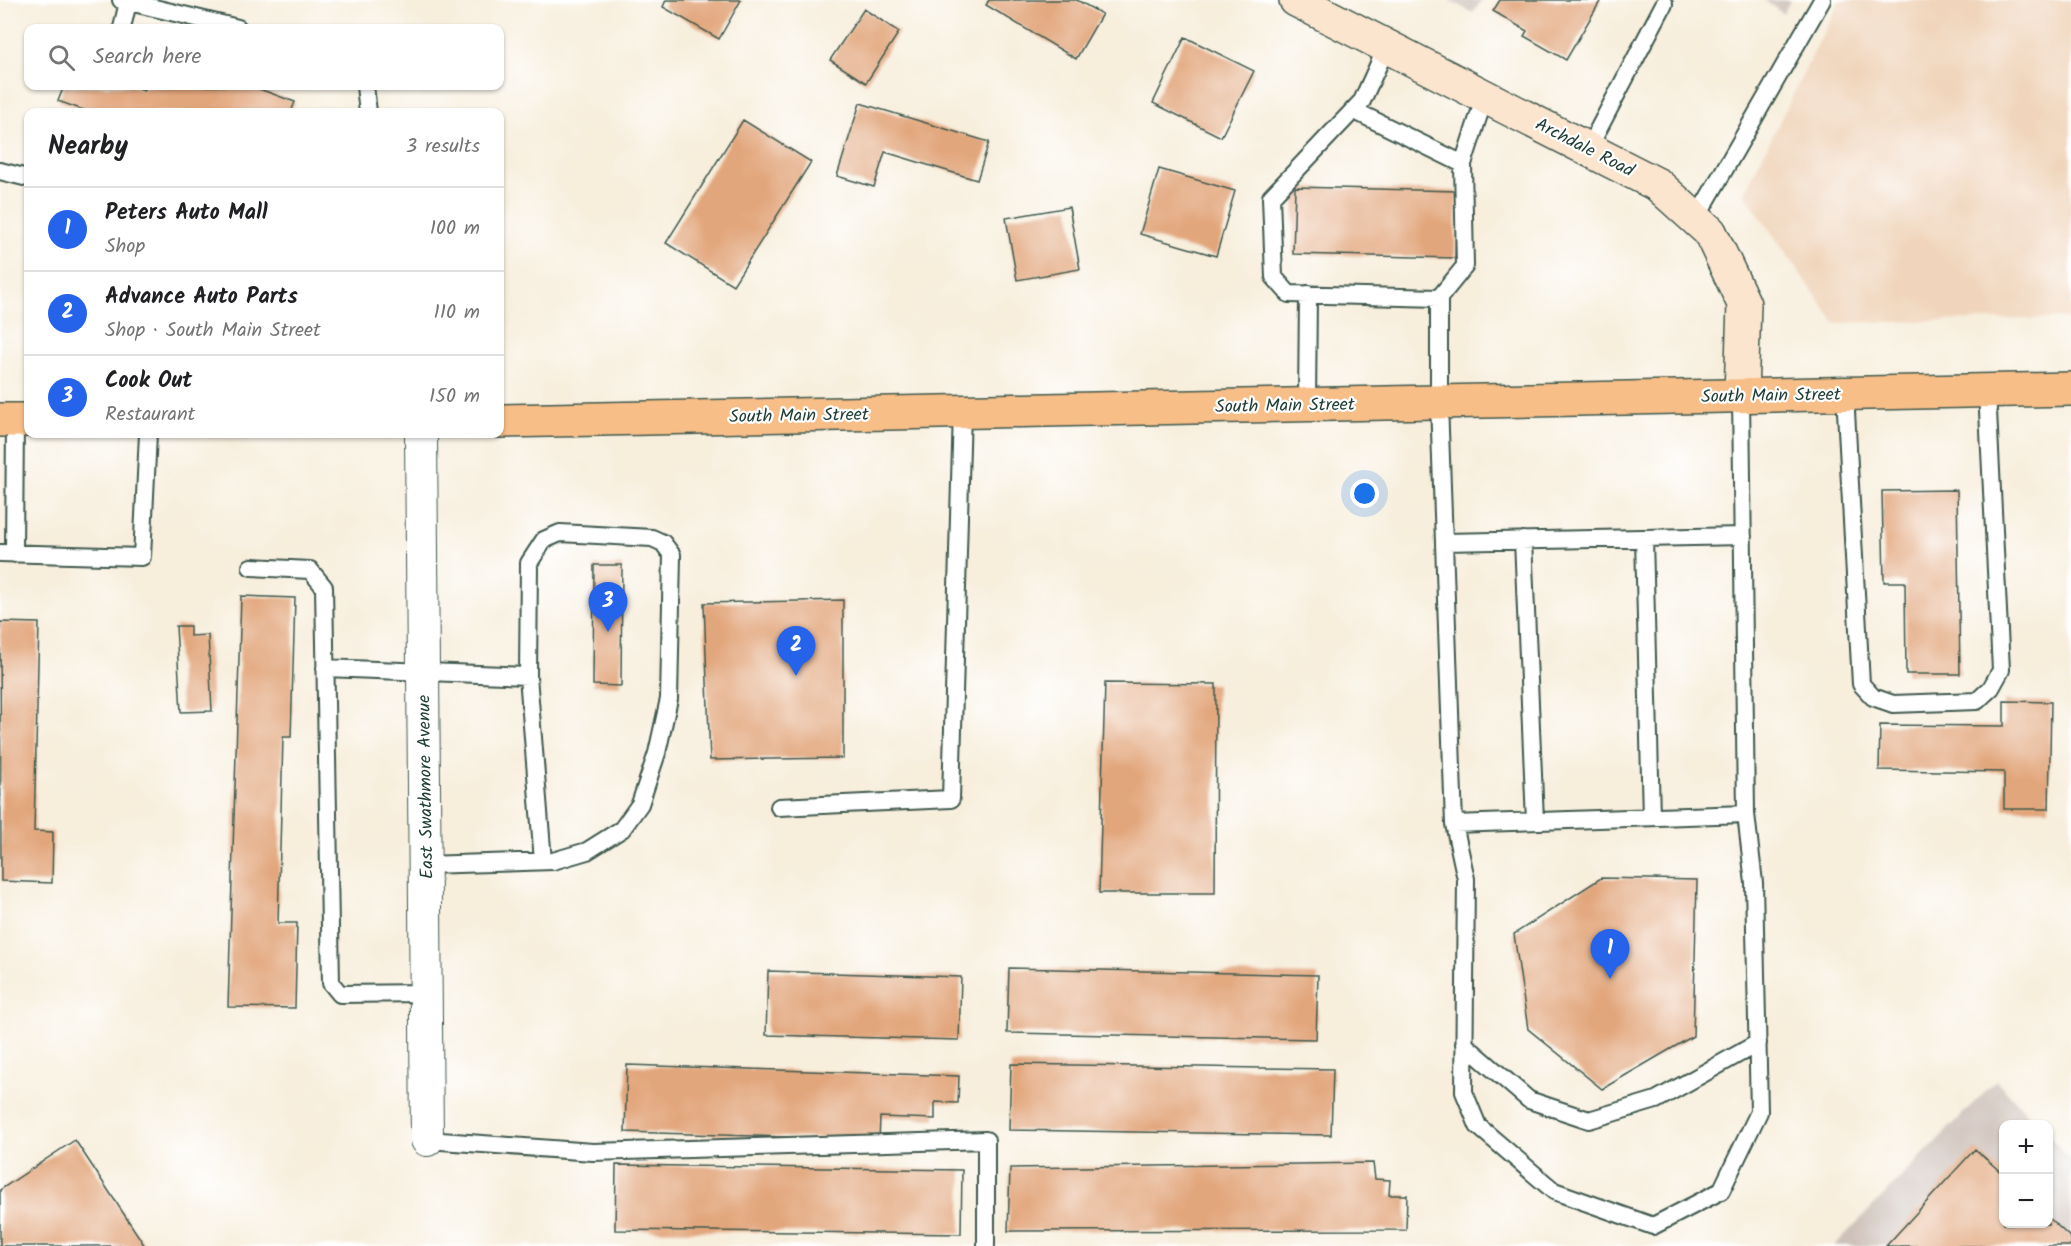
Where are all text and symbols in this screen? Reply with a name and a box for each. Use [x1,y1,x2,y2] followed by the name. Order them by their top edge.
[24,24,504,90] search box
[93,40,201,75] text: Search here
[45,41,78,74] icon: search
[1530,111,1640,186] street label: Archdale Road
[48,126,128,168] text: Nearby
[406,131,480,163] text: 3 results
[105,196,268,231] text: Peters Auto Mall
[64,213,71,245] text: 1
[430,213,480,245] text: 100 m
[105,231,145,263] text: Shop
[105,280,298,315] text: Advance Auto Parts
[62,297,73,329] text: 2
[434,297,480,329] text: 110 m
[105,315,321,347] text: Shop · South Main Street
[105,364,192,399] text: Cook Out
[62,381,73,413] text: 3
[429,381,480,413] text: 150 m
[1701,381,1842,412] street label: South Main Street
[1215,391,1356,422] street label: South Main Street
[105,399,195,431] text: Restaurant
[729,401,870,432] street label: South Main Street
[1350,479,1379,508] your location
[588,582,628,632] pin: 3
[776,626,816,676] pin: 2
[410,695,443,879] street label: East Swathmore Avenue
[1590,930,1630,979] pin: 1
[1999,1120,2053,1228] map controls
[1999,1120,2053,1174] button: +
[1999,1174,2053,1228] button: −

